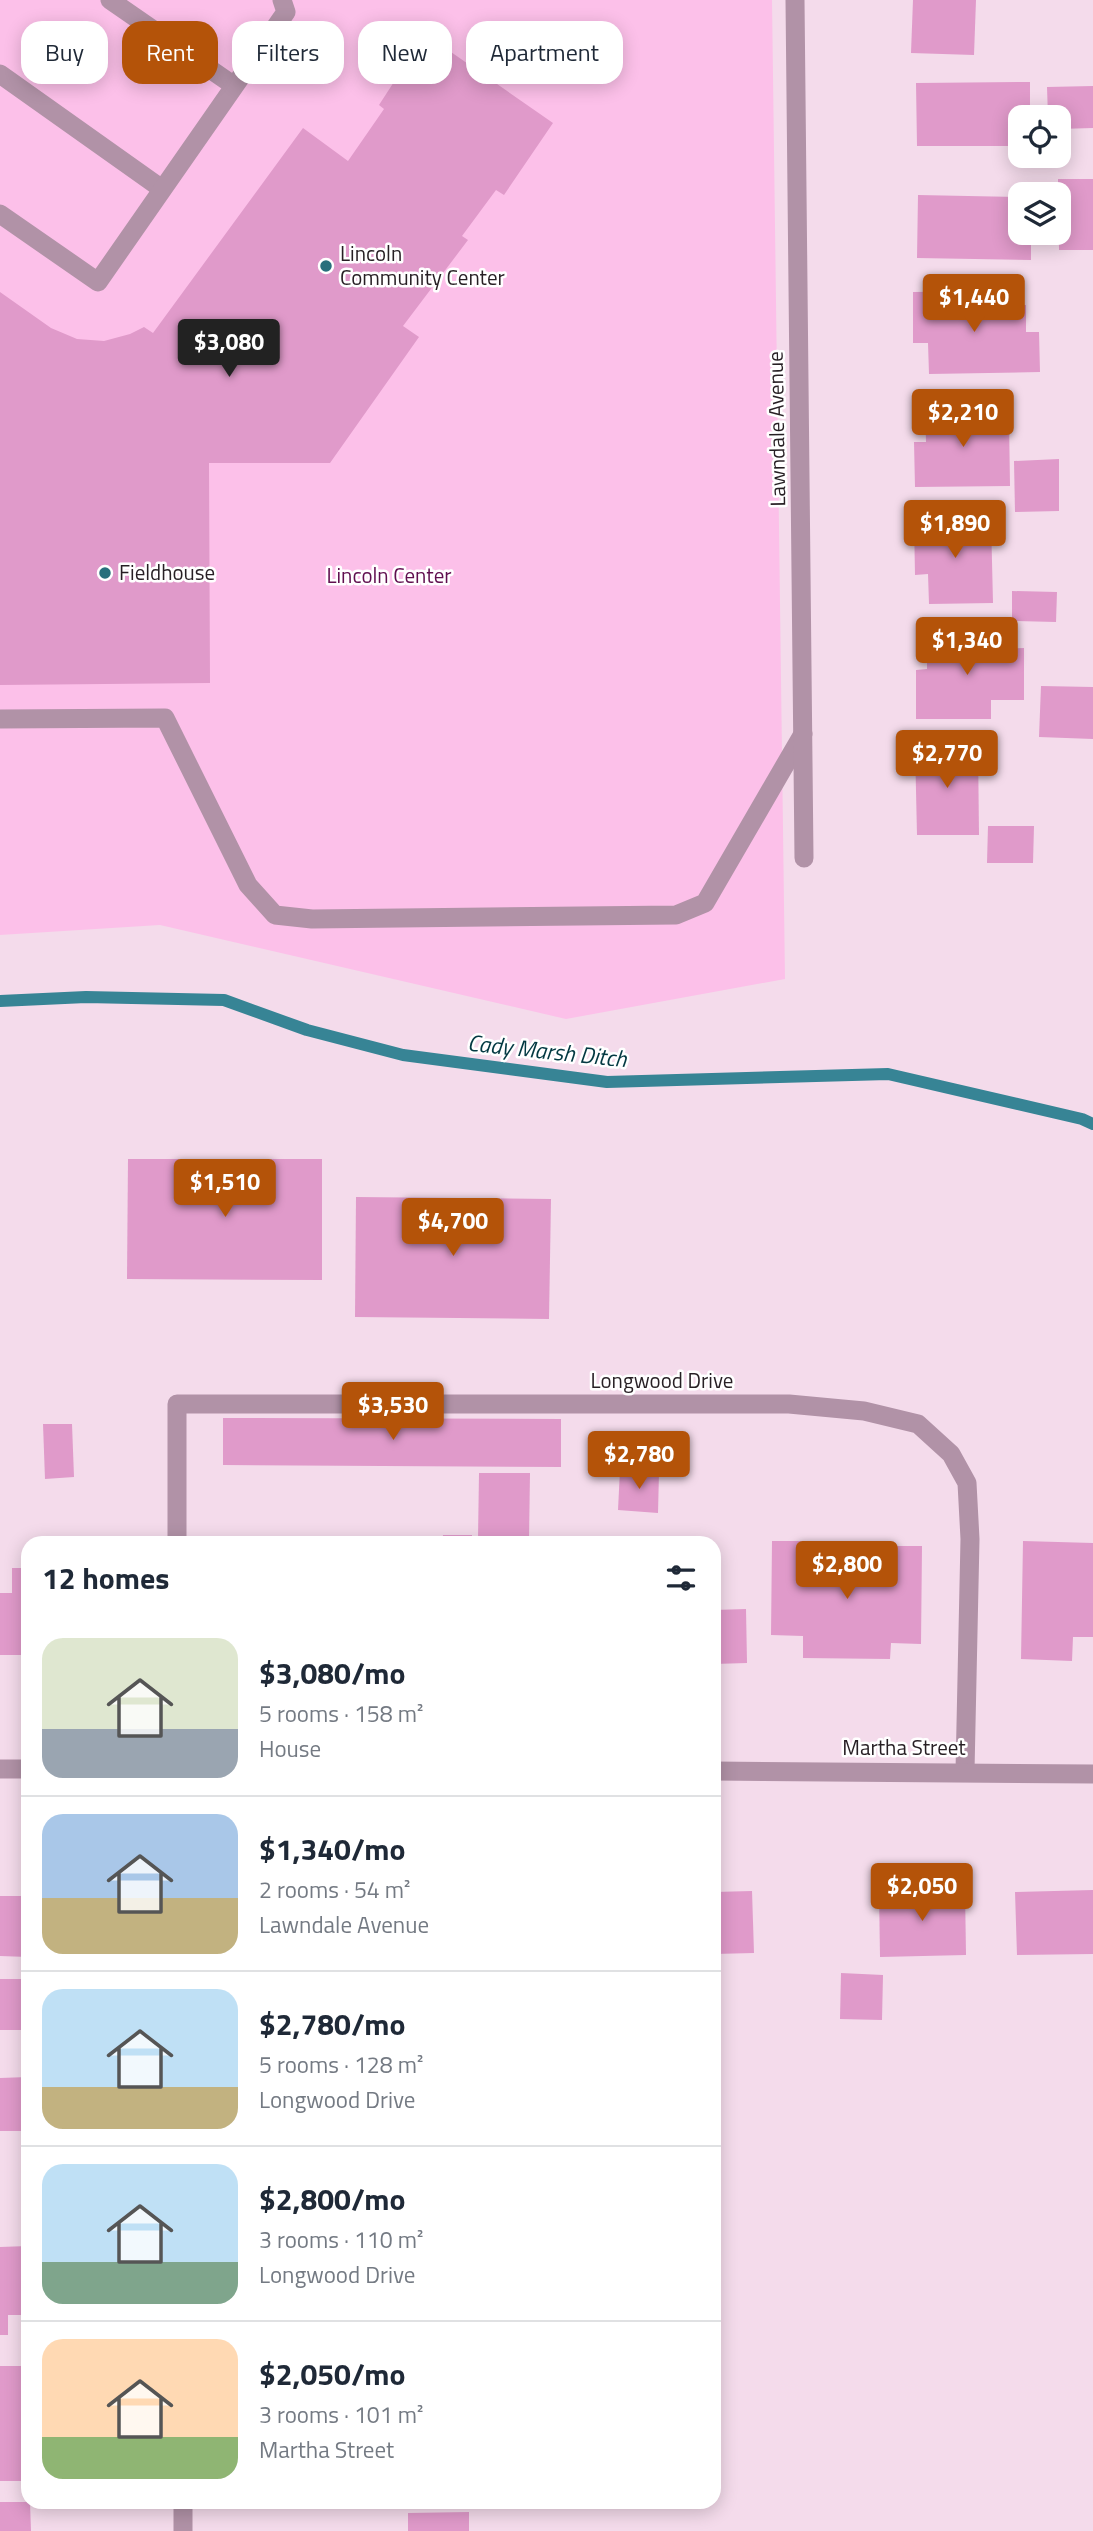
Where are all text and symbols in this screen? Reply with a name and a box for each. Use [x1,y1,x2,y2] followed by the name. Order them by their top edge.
[21,21,108,84] chip: Buy
[122,21,218,84] chip: Rent
[232,21,344,84] chip: Filters
[358,21,452,84] chip: New
[466,21,623,84] chip: Apartment
[1008,105,1071,245] map controls
[1008,105,1071,168] button: locate
[1008,182,1071,245] button: layers
[340,237,505,293] place label: Lincoln Community Center
[318,258,334,274] marker: Lincoln Community Center
[917,274,1031,334] pin: $1,440
[939,279,1009,314] text: $1,440
[172,320,286,379] pin: $3,080
[194,324,264,359] text: $3,080
[759,351,793,507] street label: Lawndale Avenue
[906,390,1020,449] pin: $2,210
[928,394,998,429] text: $2,210
[898,500,1012,560] pin: $1,890
[920,505,990,540] text: $1,890
[119,556,215,588] place label: Fieldhouse
[326,559,452,591] park label: Lincoln Center
[97,565,113,581] marker: Fieldhouse
[910,618,1024,677] pin: $1,340
[932,622,1002,657] text: $1,340
[890,730,1004,790] pin: $2,770
[912,735,982,770] text: $2,770
[466,1025,629,1076] water label: Cady Marsh Ditch
[168,1160,282,1219] pin: $1,510
[190,1164,260,1199] text: $1,510
[396,1198,510,1258] pin: $4,700
[418,1203,488,1238] text: $4,700
[591,1364,733,1396] street label: Longwood Drive
[336,1382,450,1442] pin: $3,530
[358,1387,428,1422] text: $3,530
[582,1432,696,1491] pin: $2,780
[604,1436,674,1471] text: $2,780
[790,1542,904,1601] pin: $2,800
[812,1546,882,1581] text: $2,800
[42,1555,169,1601] text: 12 homes
[662,1559,700,1597] icon: filters
[259,1650,405,1696] text: $3,080/mo
[98,1666,182,1750] icon: home
[259,1696,423,1731] text: 5 rooms · 158 m²
[259,1731,321,1766] text: House
[842,1731,966,1763] street label: Martha Street
[259,1826,405,1872] text: $1,340/mo
[98,1842,182,1926] icon: home
[865,1864,979,1923] pin: $2,050
[887,1868,957,1903] text: $2,050
[259,1872,410,1907] text: 2 rooms · 54 m²
[259,1907,429,1942] text: Lawndale Avenue
[259,2001,405,2047] text: $2,780/mo
[98,2017,182,2101] icon: home
[259,2047,423,2082] text: 5 rooms · 128 m²
[259,2082,415,2117] text: Longwood Drive
[259,2176,405,2222] text: $2,800/mo
[98,2192,182,2276] icon: home
[259,2222,423,2257] text: 3 rooms · 110 m²
[259,2257,415,2292] text: Longwood Drive
[259,2351,405,2397] text: $2,050/mo
[98,2367,182,2451] icon: home
[259,2397,423,2432] text: 3 rooms · 101 m²
[259,2432,394,2467] text: Martha Street

